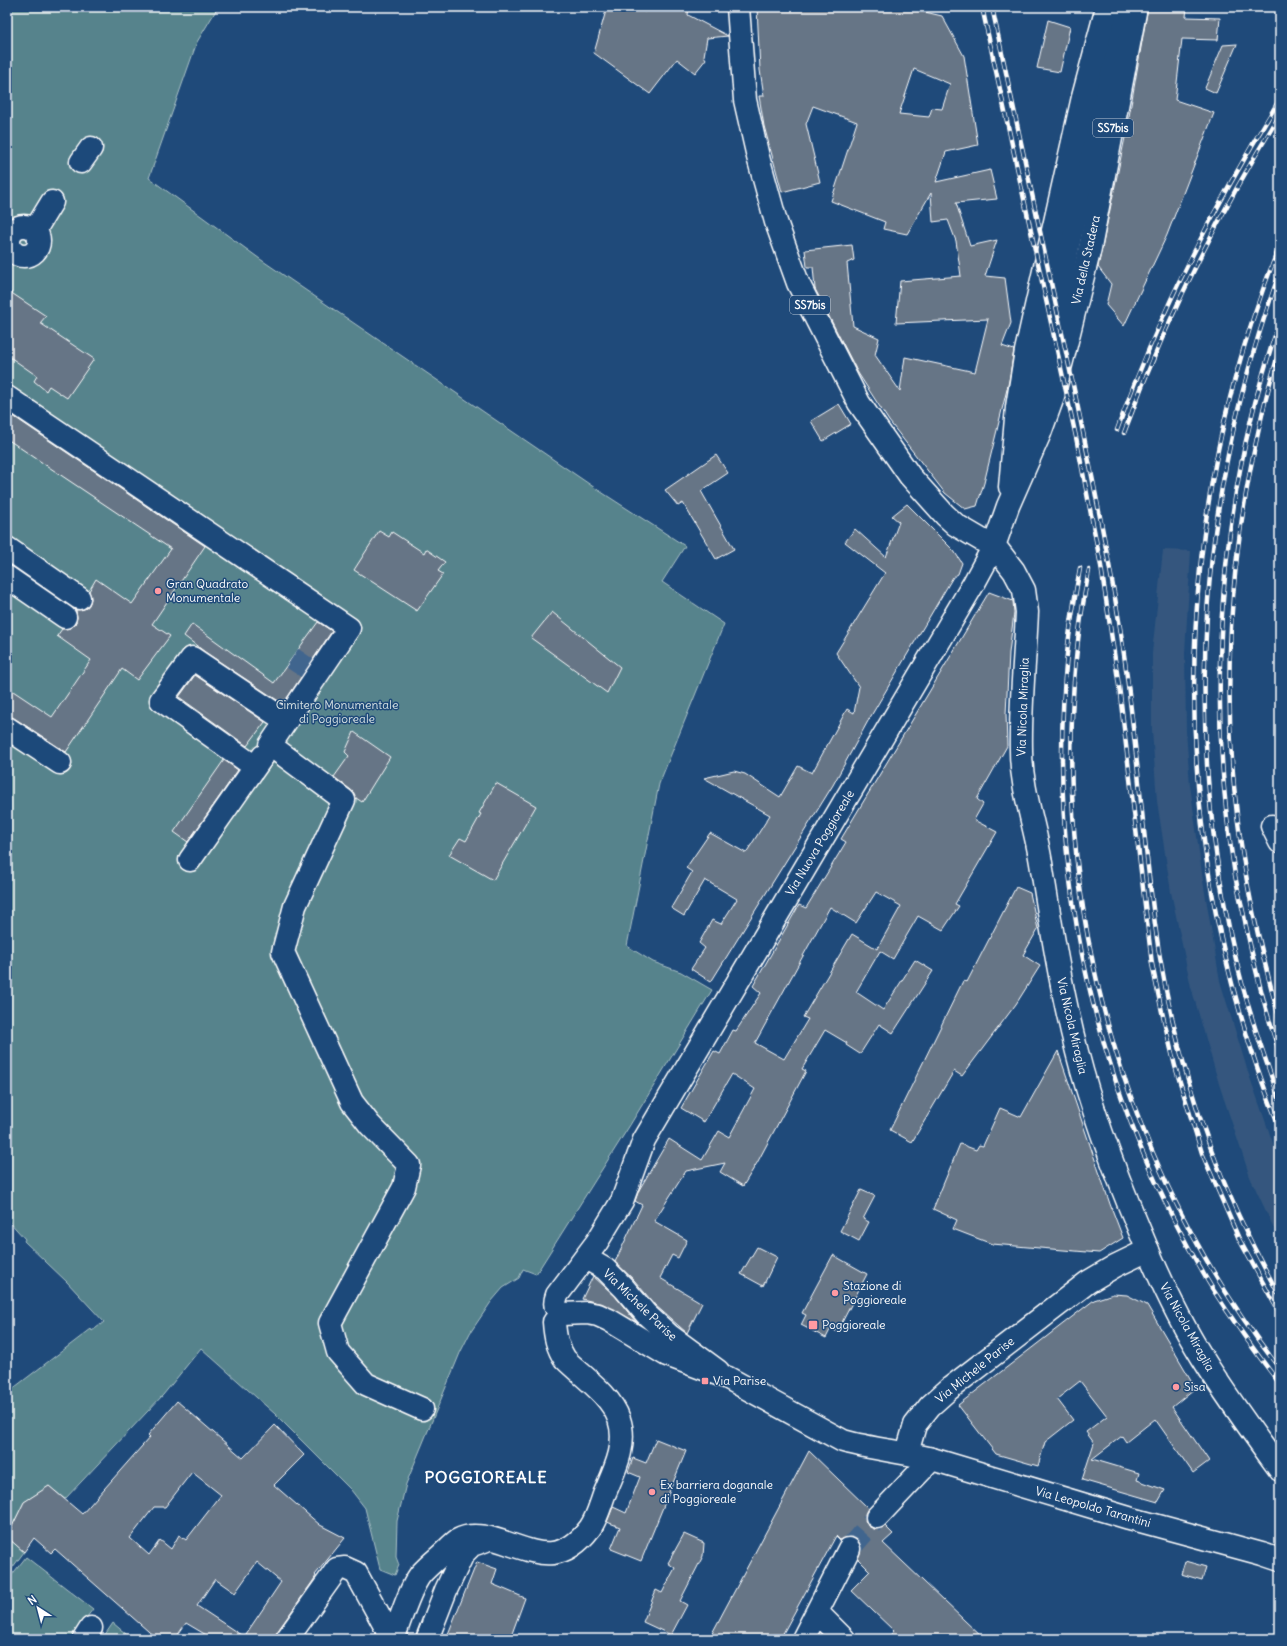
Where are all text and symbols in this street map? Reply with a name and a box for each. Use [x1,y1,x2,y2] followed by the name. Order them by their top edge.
[1093,119,1133,137] road number: SS7bis
[1068,214,1103,306] street label: Via della Stadera
[790,296,830,314] road number: SS7bis
[166,576,249,605] place label: Gran Quadrato Monumentale
[153,586,163,596] marker: Gran Quadrato Monumentale
[1013,657,1032,757] street label: Via Nicola Miraglia
[276,697,398,726] park label: Cimitero Monumentale di Poggioreale
[782,787,857,898] street label: Via Nuova Poggioreale
[1054,976,1091,1076] street label: Via Nicola Miraglia
[600,1266,680,1344] street label: Via Michele Parise
[843,1278,907,1307] place label: Stazione di Poggioreale
[1157,1280,1218,1374] street label: Via Nicola Miraglia
[830,1288,840,1298] marker: Stazione di Poggioreale
[822,1317,886,1332] place label: Poggioreale
[807,1319,819,1331] marker: Poggioreale
[932,1333,1017,1406] street label: Via Michele Parise
[713,1373,766,1388] place label: Via Parise
[700,1376,710,1386] marker: Via Parise
[1184,1379,1206,1394] place label: Sisa
[1171,1382,1181,1392] marker: Sisa
[424,1467,548,1487] district label: POGGIOREALE
[660,1477,773,1506] place label: Ex barriera doganale di Poggioreale
[1034,1483,1153,1530] street label: Via Leopoldo Tarantini
[647,1487,657,1497] marker: Ex barriera doganale di Poggioreale
[18,1588,58,1628] north arrow
[25,1592,39,1608] text: N

